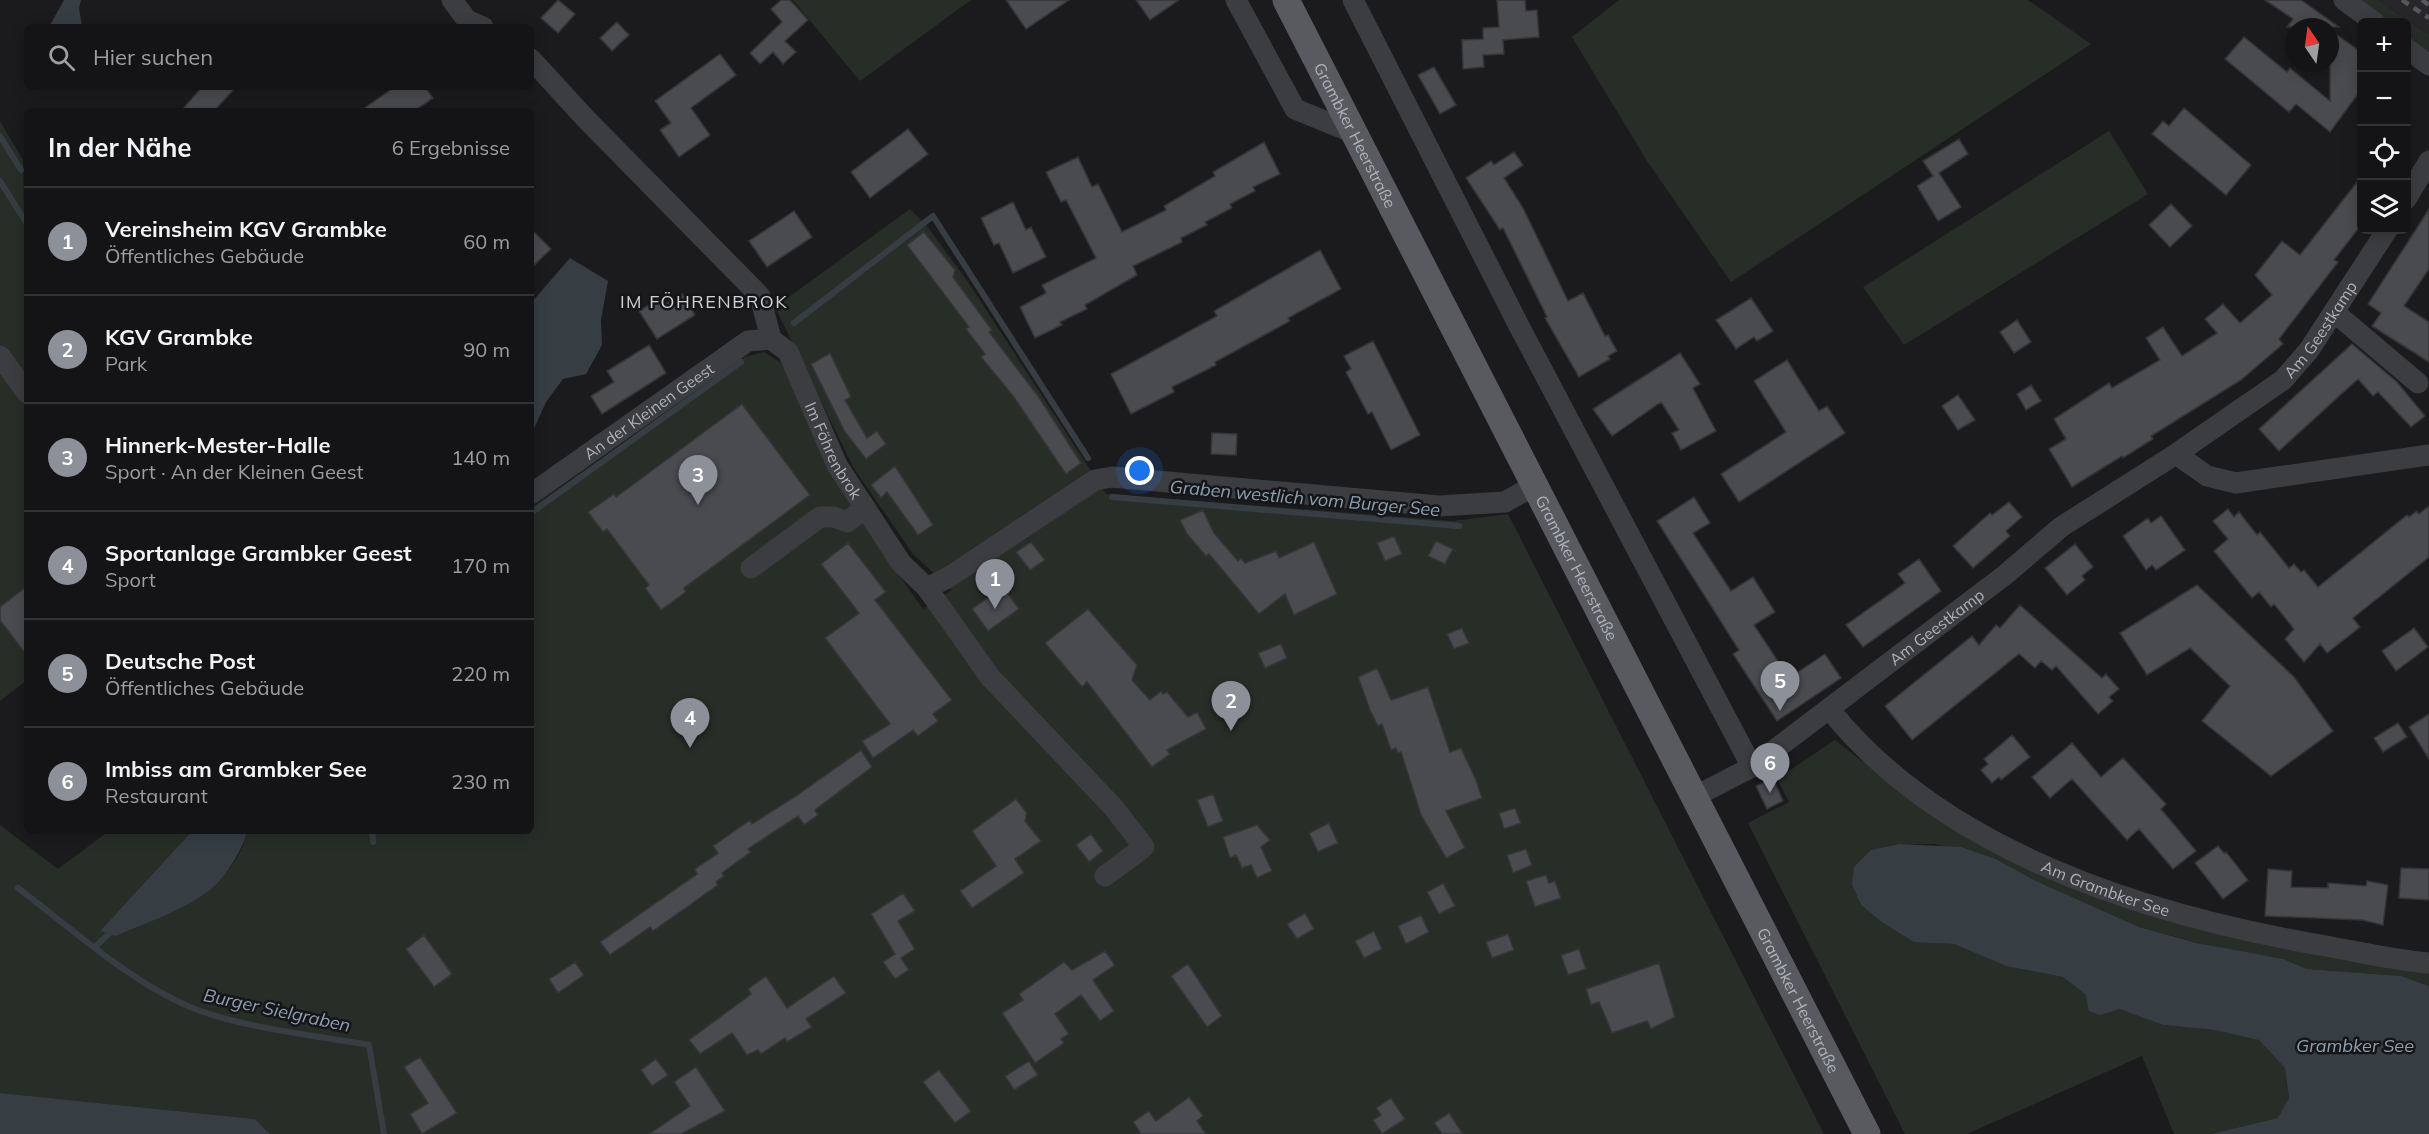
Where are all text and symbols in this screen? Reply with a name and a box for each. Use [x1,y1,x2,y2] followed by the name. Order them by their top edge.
[2285,18,2339,72] north arrow
[2357,18,2411,234] map controls
[2357,18,2411,72] button: +
[24,24,534,90] search box
[45,41,78,74] icon: search
[93,43,213,71] text: Hier suchen
[1310,59,1401,211] street label: Grambker Heerstraße
[2357,72,2411,126] button: −
[2357,126,2411,180] button: locate
[48,131,192,164] text: In der Nähe
[392,135,510,160] text: 6 Ergebnisse
[2357,180,2411,234] button: layers
[105,215,387,243] text: Vereinsheim KGV Grambke
[62,229,74,254] text: 1
[463,229,510,254] text: 60 m
[105,243,304,268] text: Öffentliches Gebäude
[2279,277,2361,382] street label: Am Geestkamp
[620,290,788,313] district label: IM FÖHRENBROK
[105,323,253,351] text: KGV Grambke
[62,337,74,362] text: 2
[463,337,510,362] text: 90 m
[105,351,147,376] text: Park
[580,358,718,464] street label: An der Kleinen Geest
[801,399,867,503] street label: Im Föhrenbrok
[105,431,331,459] text: Hinnerk-Mester-Halle
[62,445,74,470] text: 3
[451,445,510,470] text: 140 m
[678,456,718,505] pin: 3
[1125,456,1154,485] your location
[105,459,364,484] text: Sport · An der Kleinen Geest
[1169,475,1441,521] water label: Graben westlich vom Burger See
[1531,492,1622,644] street label: Grambker Heerstraße
[105,539,412,567] text: Sportanlage Grambker Geest
[62,553,74,578] text: 4
[451,553,510,578] text: 170 m
[976,560,1014,609] pin: 1
[105,567,156,592] text: Sport
[1885,584,1988,669] street label: Am Geestkamp
[105,647,255,675] text: Deutsche Post
[62,661,74,686] text: 5
[451,661,510,686] text: 220 m
[1760,662,1800,711] pin: 5
[105,675,304,700] text: Öffentliches Gebäude
[1212,682,1250,731] pin: 2
[670,698,710,748] pin: 4
[1750,744,1790,793] pin: 6
[105,755,367,783] text: Imbiss am Grambker See
[62,769,74,794] text: 6
[451,769,510,794] text: 230 m
[105,783,208,808] text: Restaurant
[2039,856,2172,920] street label: Am Grambker See
[1753,924,1844,1076] street label: Grambker Heerstraße
[201,983,353,1037] water label: Burger Sielgraben
[2296,1034,2414,1057] water label: Grambker See

